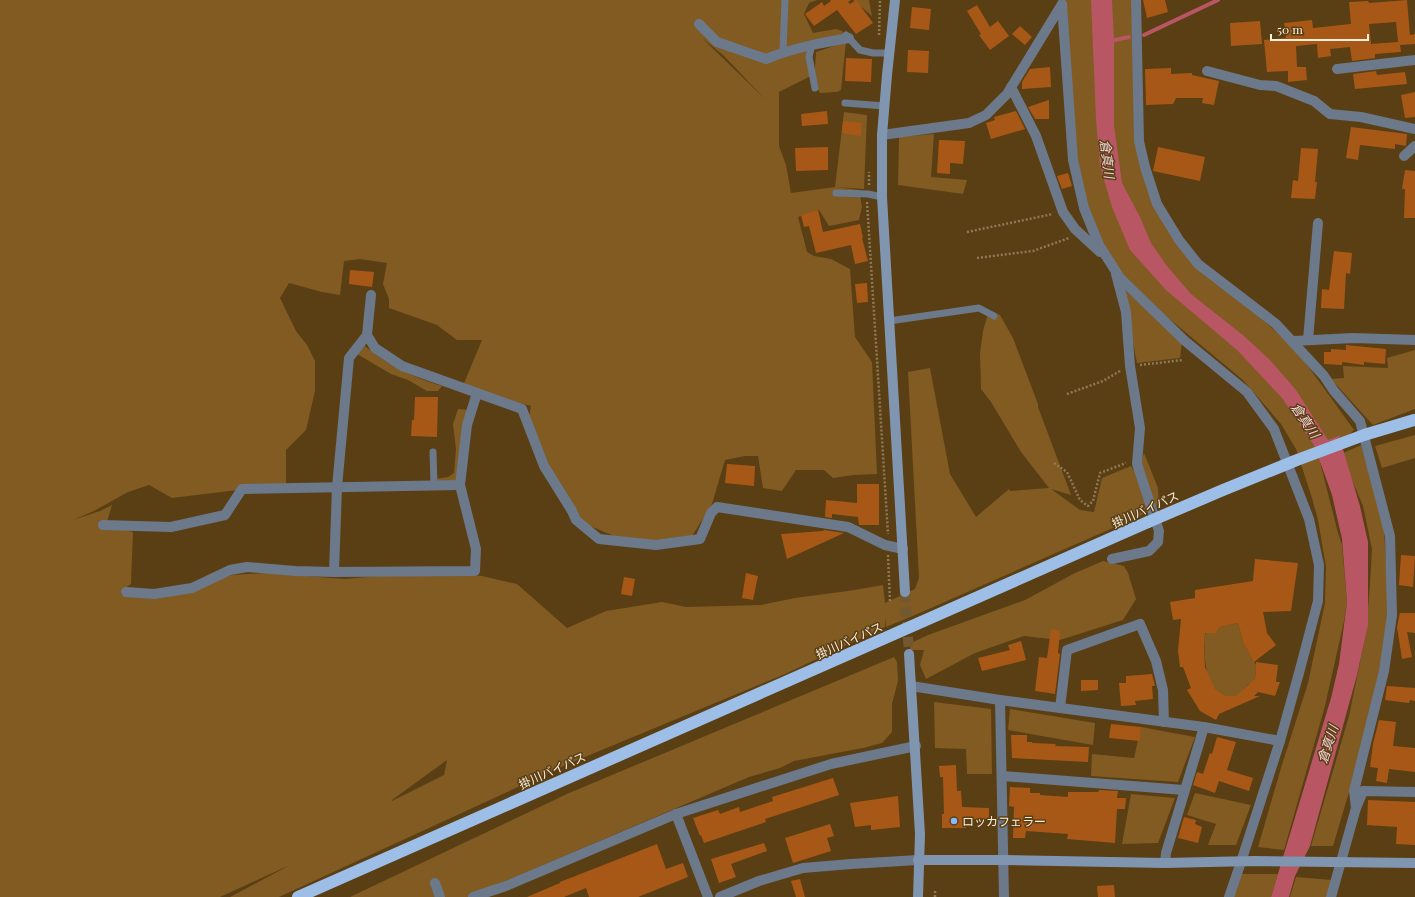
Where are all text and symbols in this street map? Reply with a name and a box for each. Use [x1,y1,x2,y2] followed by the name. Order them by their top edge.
[1271,16,1368,42] scale bar
[1277,21,1303,37] text: 50 m
[1097,139,1119,181] water label: 倉真川
[1288,399,1325,443] water label: 倉真川
[1109,487,1181,531] street label: 掛川バイパス
[813,618,885,662] street label: 掛川バイパス
[1313,721,1342,765] water label: 倉真川
[516,748,588,792] street label: 掛川バイパス
[962,813,1046,829] place label: ロッカフェラー
[949,816,959,826] marker: ロッカフェラー

